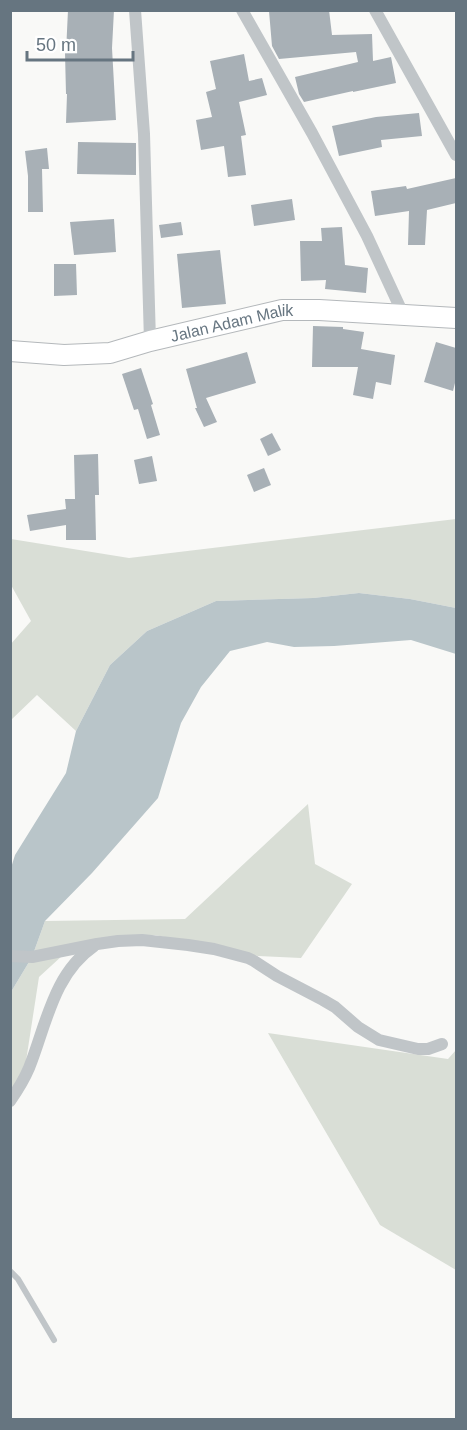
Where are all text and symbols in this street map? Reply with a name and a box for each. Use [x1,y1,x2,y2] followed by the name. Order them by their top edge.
[27,24,134,62] scale bar
[36,35,76,55] text: 50 m
[169,302,294,344] street label: Jalan Adam Malik

